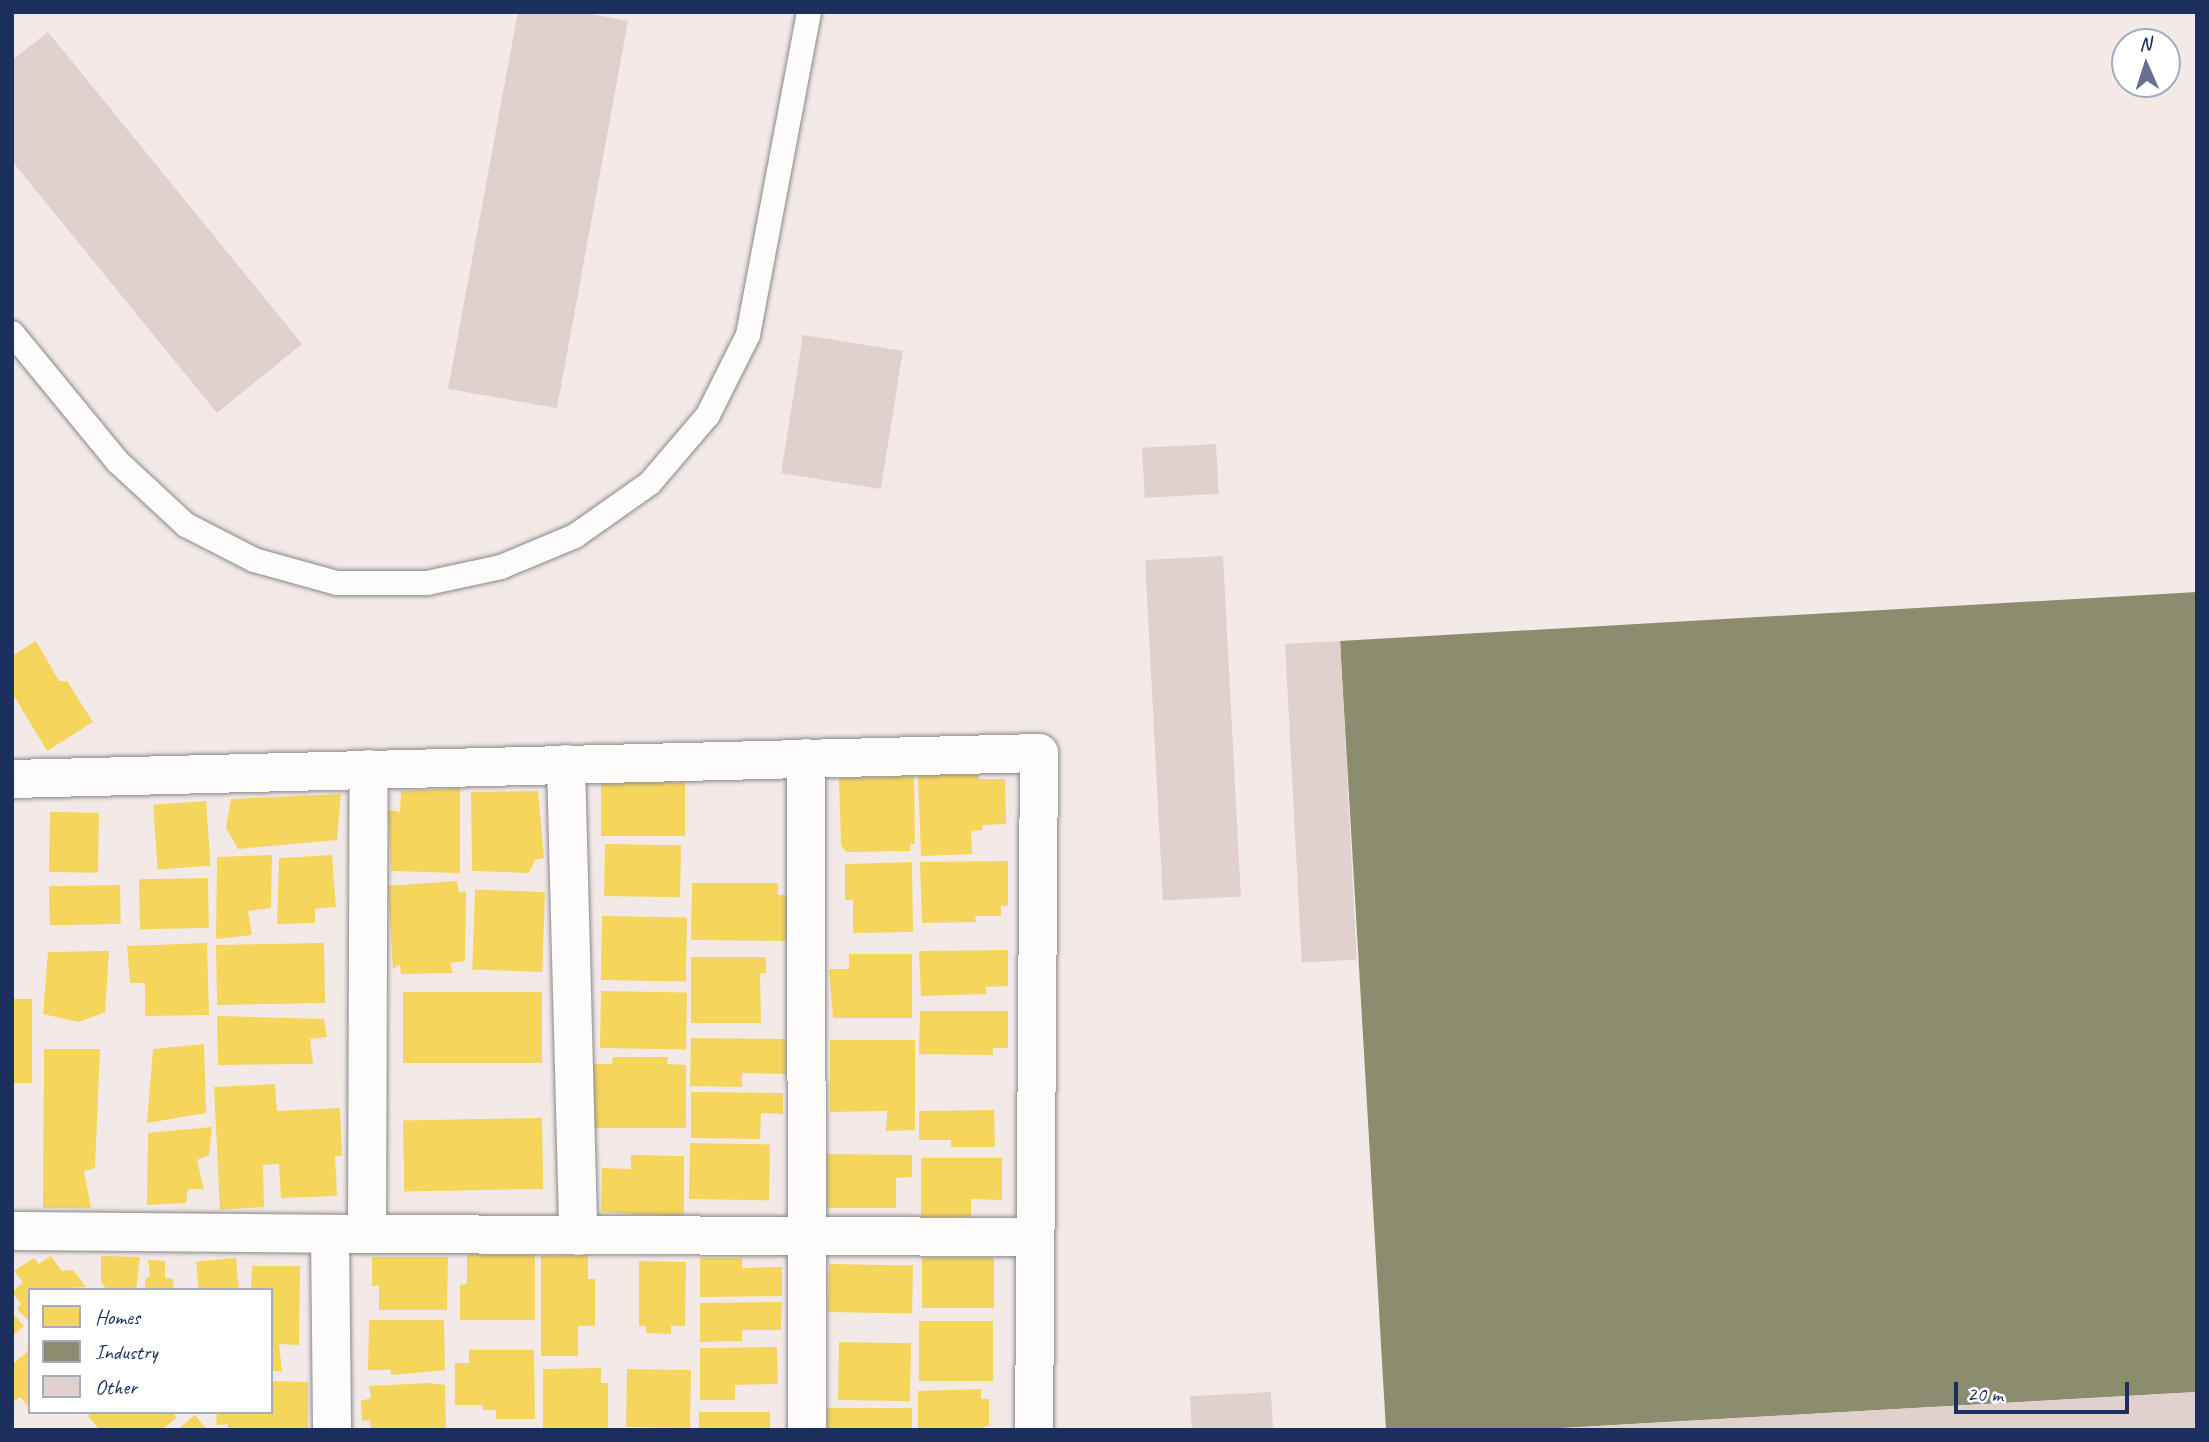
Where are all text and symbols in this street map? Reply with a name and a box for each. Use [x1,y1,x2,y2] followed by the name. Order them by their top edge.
[2111,28,2181,98] north arrow
[2138,32,2152,56] text: N
[28,1288,273,1414] legend
[95,1304,140,1330] text: Homes
[95,1339,158,1365] text: Industry
[1957,1368,2132,1412] scale bar
[95,1374,137,1400] text: Other
[1967,1381,2003,1407] text: 20 m

